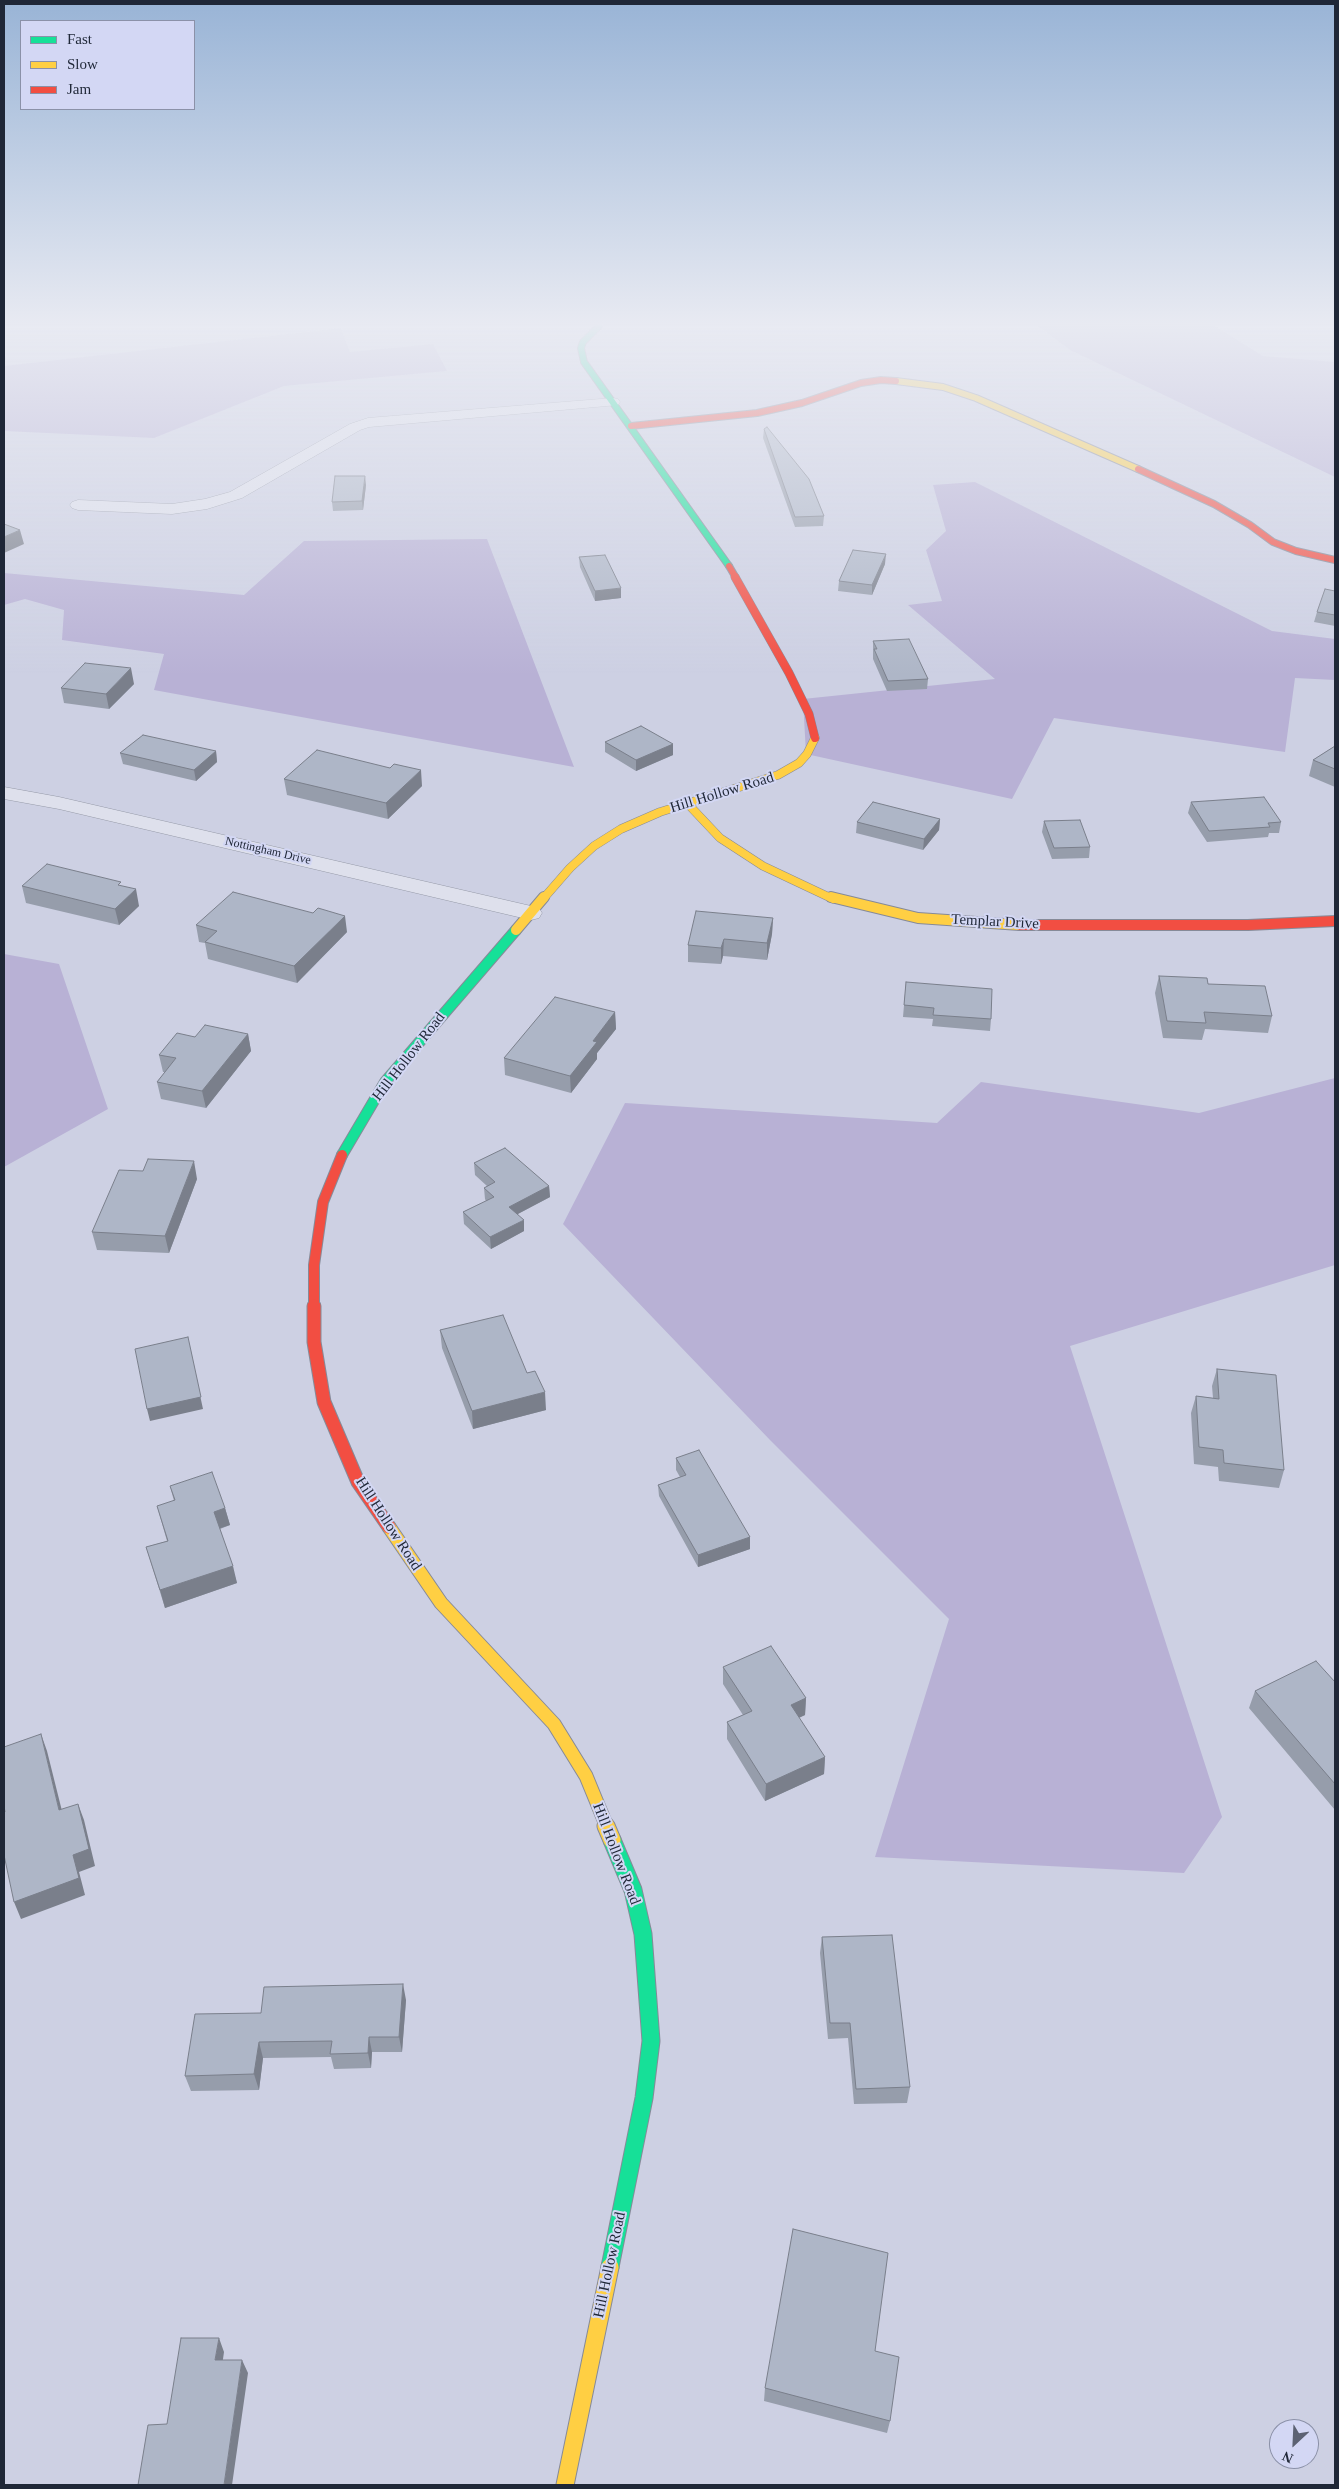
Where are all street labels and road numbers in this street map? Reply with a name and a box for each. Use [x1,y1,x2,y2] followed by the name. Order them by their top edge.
[668,769,776,817] street label: Hill Hollow Road
[224,834,312,868] street label: Nottingham Drive
[951,911,1039,933] street label: Templar Drive
[369,1009,449,1105] street label: Hill Hollow Road
[351,1474,425,1574] street label: Hill Hollow Road
[588,1801,644,1907] street label: Hill Hollow Road
[590,2211,630,2319] street label: Hill Hollow Road

